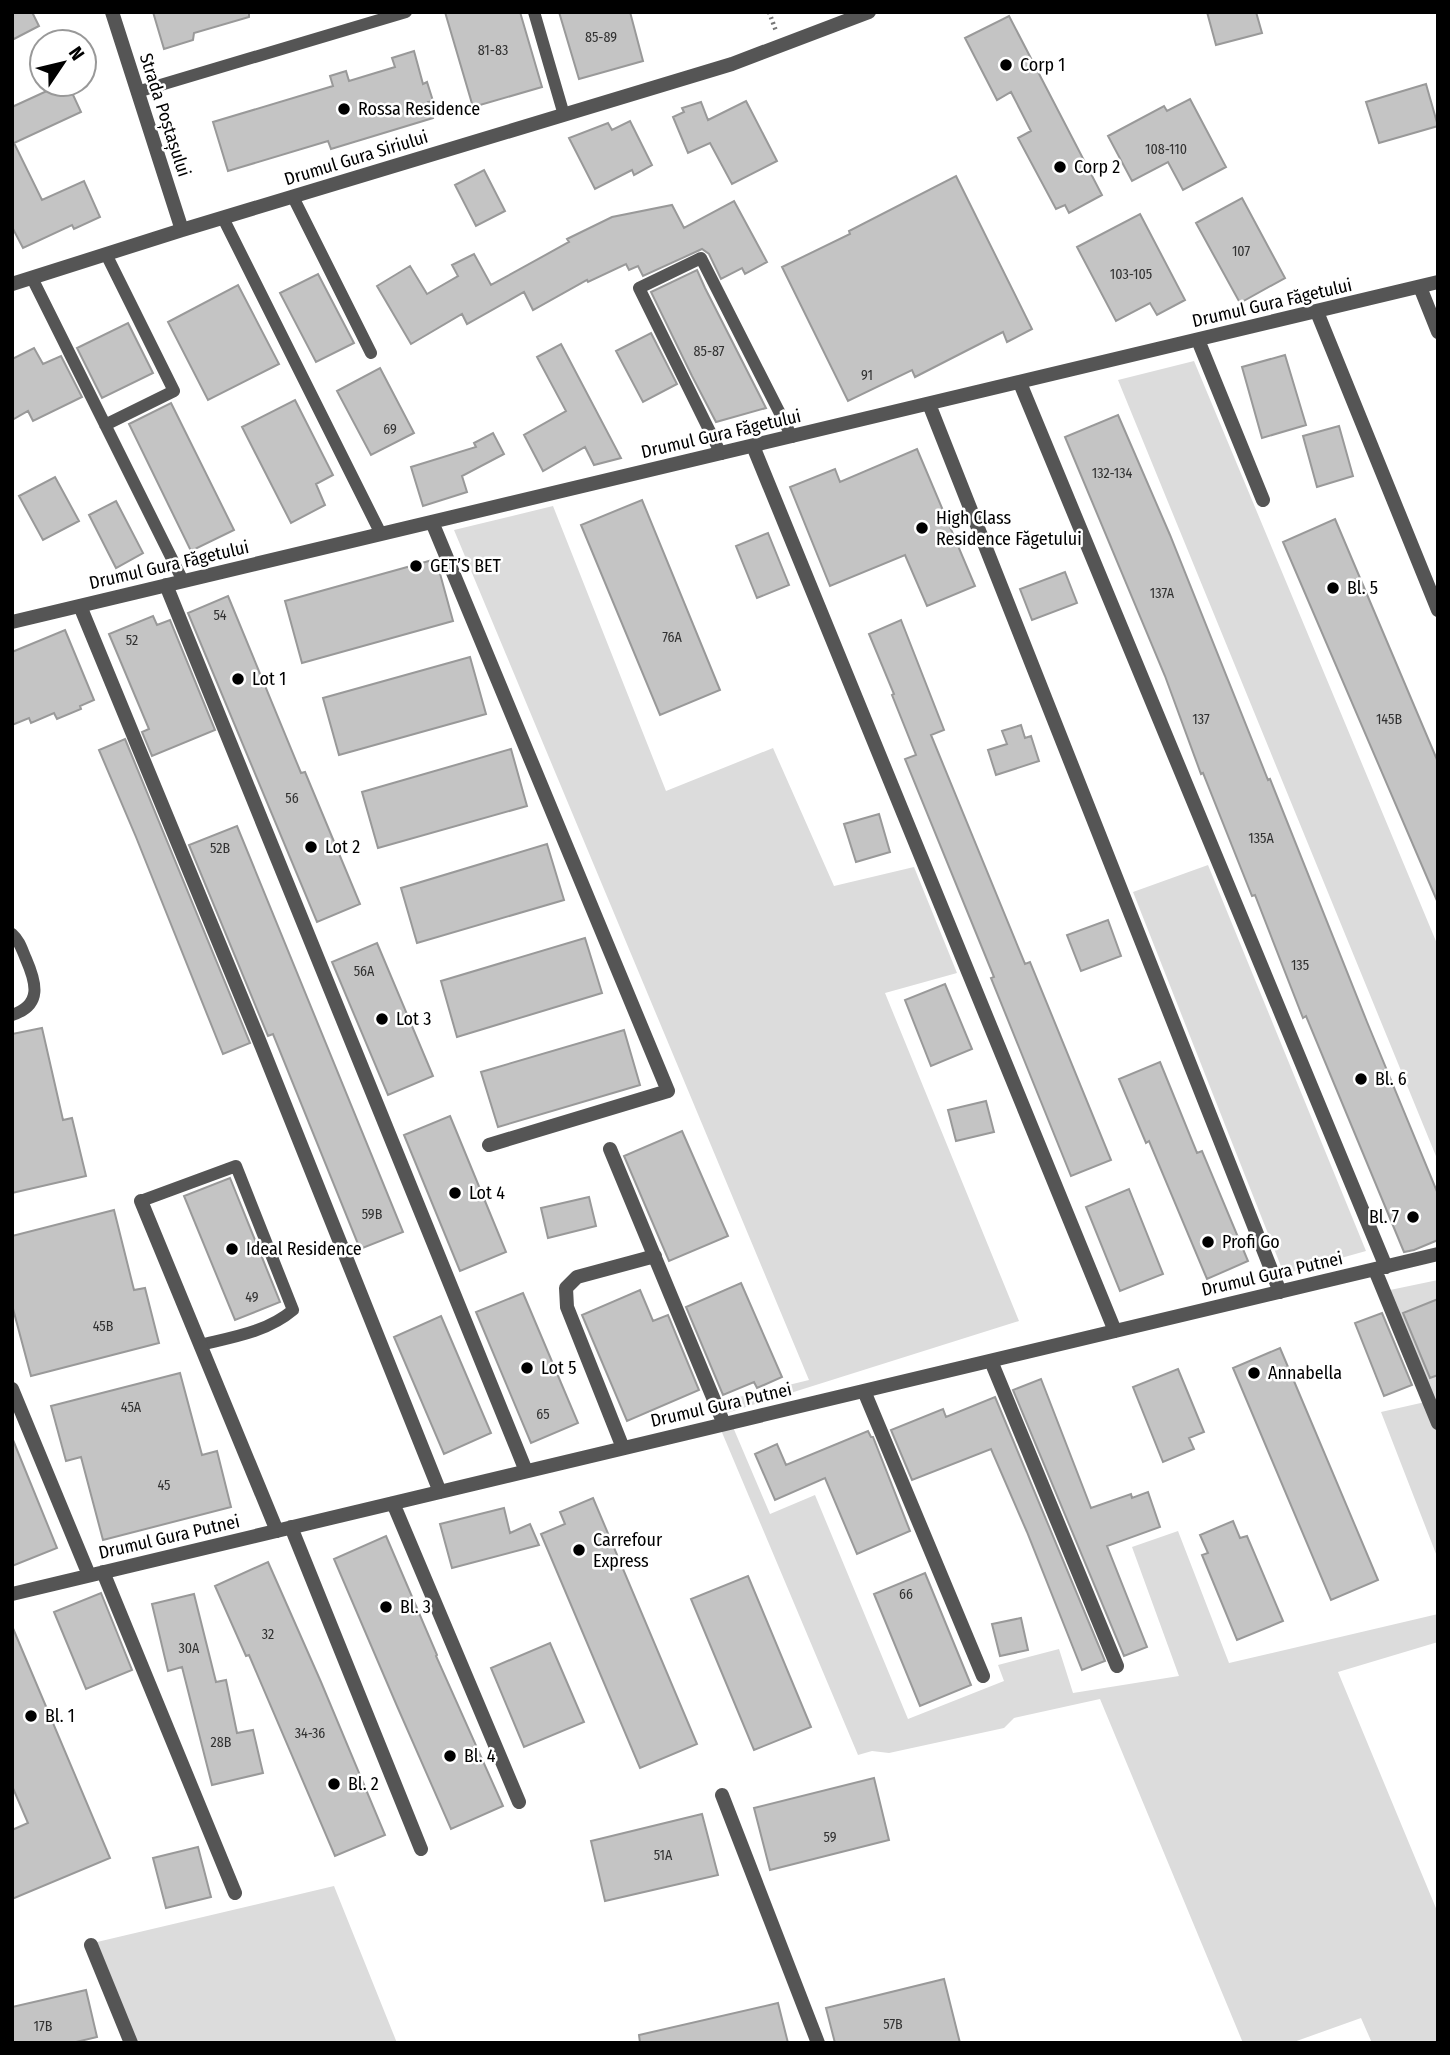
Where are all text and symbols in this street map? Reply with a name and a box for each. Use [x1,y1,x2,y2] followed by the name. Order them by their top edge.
[28,28,98,98] north arrow
[585,29,617,46] house number: 85-89
[64,42,89,65] text: N
[478,42,508,59] house number: 81-83
[135,51,195,179] street label: Strada Poștașului
[1020,54,1065,76] place label: Corp 1
[998,57,1014,73] marker: Corp 1
[358,98,480,120] place label: Rossa Residence
[336,101,352,117] marker: Rossa Residence
[281,126,431,190] street label: Drumul Gura Siriului
[1145,141,1187,158] house number: 108-110
[1074,156,1120,178] place label: Corp 2
[1052,159,1068,175] marker: Corp 2
[1232,243,1250,260] house number: 107
[1110,266,1152,283] house number: 103-105
[1190,274,1354,332] street label: Drumul Gura Făgetului
[693,343,725,360] house number: 85-87
[861,367,873,384] house number: 91
[639,405,803,463] street label: Drumul Gura Făgetului
[383,421,397,438] house number: 69
[1092,465,1132,482] house number: 132-134
[936,507,1082,550] place label: High Class Residence Făgetului
[914,520,930,536] marker: High Class Residence Făgetului
[87,536,251,594] street label: Drumul Gura Făgetului
[430,555,502,577] place label: GET’S BET
[408,558,424,574] marker: GET’S BET
[1347,577,1378,599] place label: Bl. 5
[1325,580,1341,596] marker: Bl. 5
[1150,585,1175,602] house number: 137A
[213,607,227,624] house number: 54
[662,629,682,646] house number: 76A
[126,632,138,649] house number: 52
[252,668,286,690] place label: Lot 1
[230,671,246,687] marker: Lot 1
[1192,711,1210,728] house number: 137
[1376,711,1402,728] house number: 145B
[285,790,299,807] house number: 56
[1248,830,1274,847] house number: 135A
[325,836,360,858] place label: Lot 2
[303,839,319,855] marker: Lot 2
[210,840,230,857] house number: 52B
[1291,957,1309,974] house number: 135
[354,963,375,980] house number: 56A
[396,1008,431,1030] place label: Lot 3
[374,1011,390,1027] marker: Lot 3
[1375,1068,1407,1090] place label: Bl. 6
[1353,1071,1369,1087] marker: Bl. 6
[469,1182,505,1204] place label: Lot 4
[447,1185,463,1201] marker: Lot 4
[362,1206,383,1223] house number: 59B
[1369,1206,1399,1228] place label: Bl. 7
[1405,1209,1421,1225] marker: Bl. 7
[1222,1231,1280,1253] place label: Profi Go
[1200,1234,1216,1250] marker: Profi Go
[246,1238,362,1260] place label: Ideal Residence
[224,1241,240,1257] marker: Ideal Residence
[1199,1247,1345,1301] street label: Drumul Gura Putnei
[245,1289,259,1306] house number: 49
[93,1318,114,1335] house number: 45B
[541,1357,576,1379] place label: Lot 5
[519,1360,535,1376] marker: Lot 5
[1268,1362,1342,1384] place label: Annabella
[1246,1365,1262,1381] marker: Annabella
[648,1378,794,1432] street label: Drumul Gura Putnei
[121,1399,142,1416] house number: 45A
[536,1406,550,1423] house number: 65
[157,1477,171,1494] house number: 45
[96,1510,242,1564] street label: Drumul Gura Putnei
[593,1529,663,1572] place label: Carrefour Express
[571,1542,587,1558] marker: Carrefour Express
[899,1586,913,1603] house number: 66
[400,1596,431,1618] place label: Bl. 3
[378,1599,394,1615] marker: Bl. 3
[262,1626,274,1643] house number: 32
[179,1640,200,1657] house number: 30A
[45,1705,75,1727] place label: Bl. 1
[23,1708,39,1724] marker: Bl. 1
[295,1725,325,1742] house number: 34-36
[211,1734,232,1751] house number: 28B
[464,1745,496,1767] place label: Bl. 4
[442,1748,458,1764] marker: Bl. 4
[348,1773,379,1795] place label: Bl. 2
[326,1776,342,1792] marker: Bl. 2
[823,1829,837,1846] house number: 59
[654,1847,673,1864] house number: 51A
[883,2016,903,2033] house number: 57B
[34,2018,53,2035] house number: 17B

